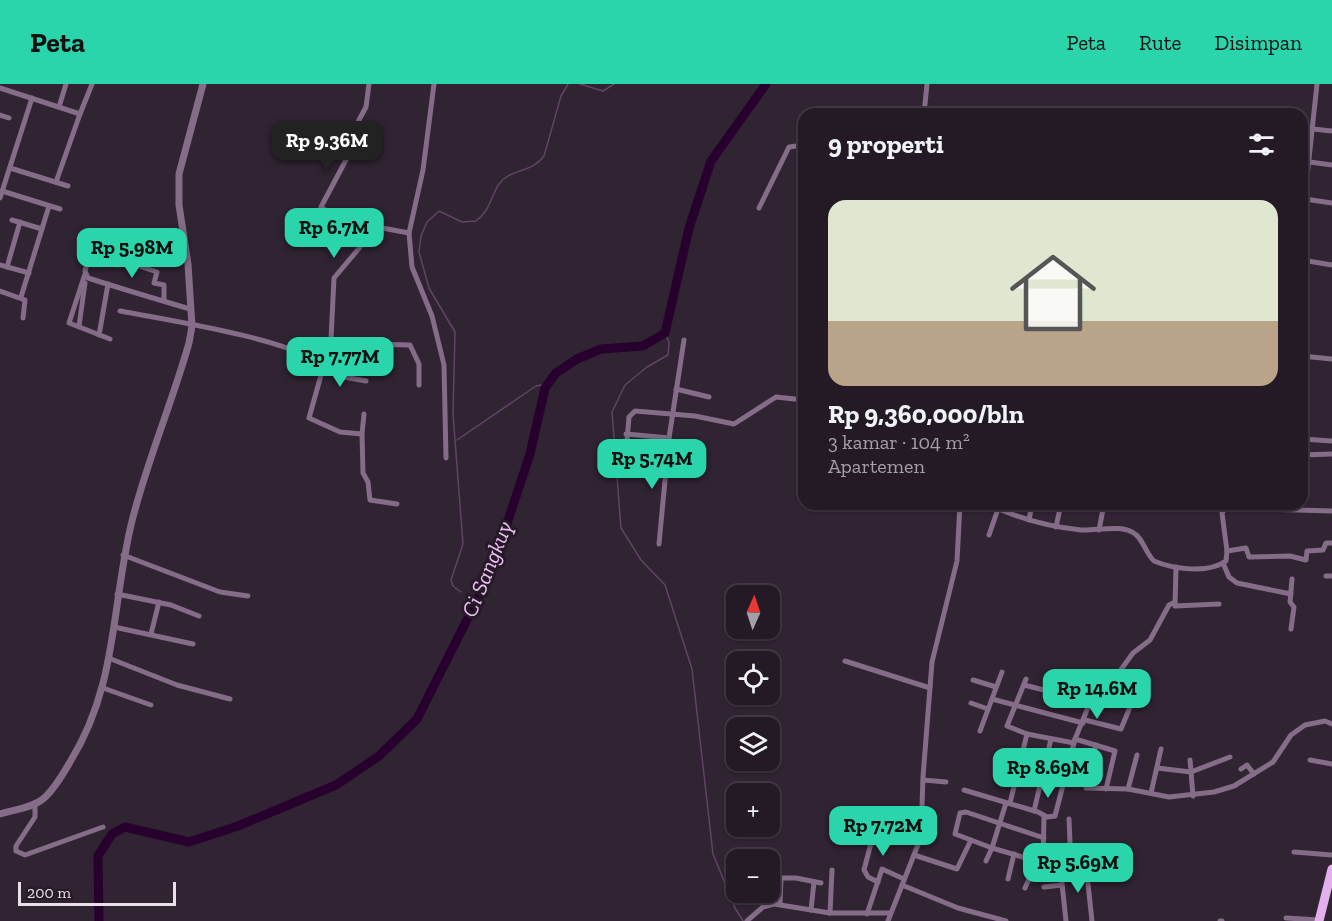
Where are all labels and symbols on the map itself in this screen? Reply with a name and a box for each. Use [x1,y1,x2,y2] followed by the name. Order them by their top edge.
[265,121,389,172] pin: Rp 9.36M
[279,208,389,259] pin: Rp 6.7M
[70,228,194,279] pin: Rp 5.98M
[278,337,402,388] pin: Rp 7.77M
[590,439,714,490] pin: Rp 5.74M
[456,517,518,621] water label: Ci Sangkuy
[726,585,780,639] north arrow
[1035,669,1159,720] pin: Rp 14.6M
[986,748,1110,799] pin: Rp 8.69M
[821,806,945,857] pin: Rp 7.72M
[1016,843,1140,894] pin: Rp 5.69M
[18,879,176,906] scale bar

